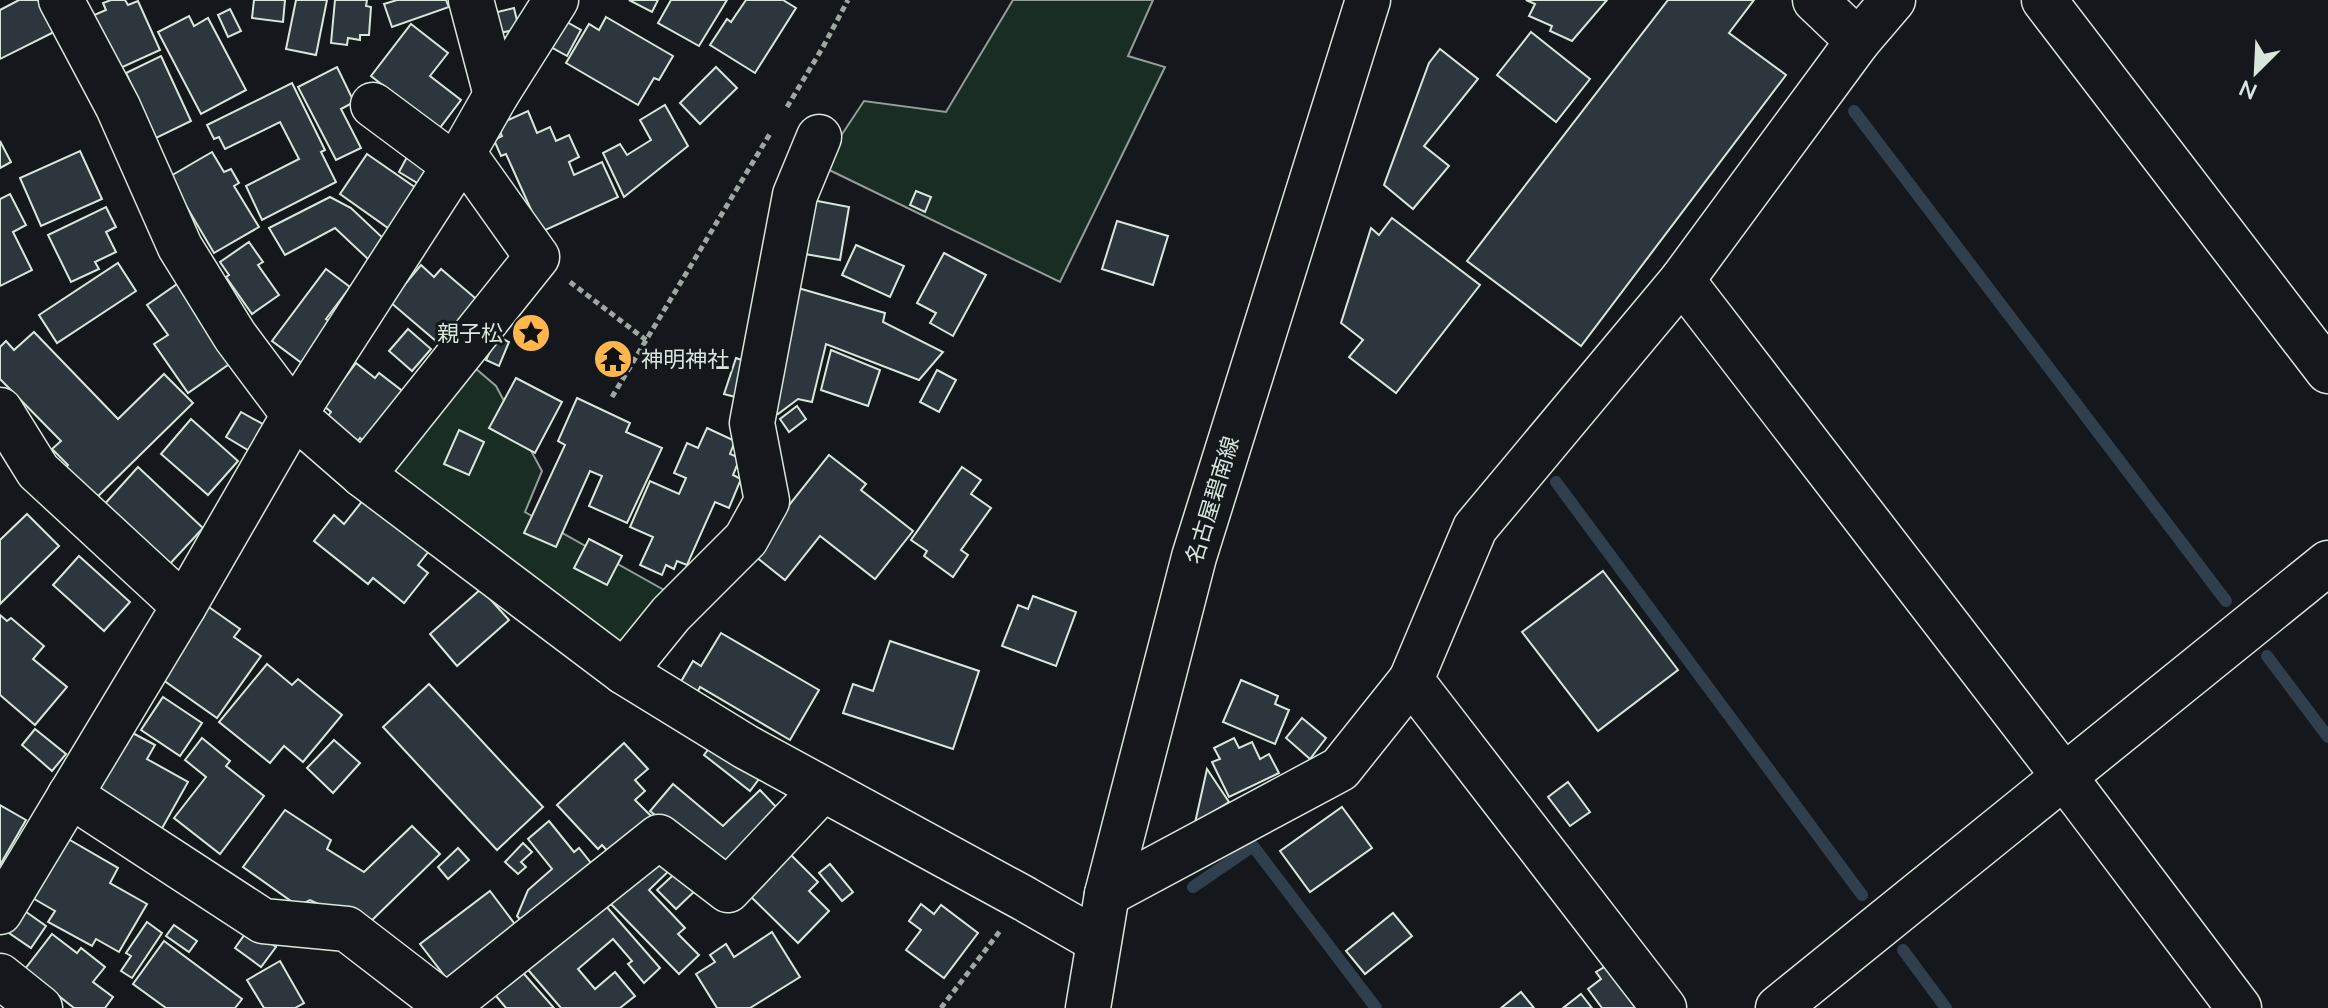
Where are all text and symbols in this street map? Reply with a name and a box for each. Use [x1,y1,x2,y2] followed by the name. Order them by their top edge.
[2216,32,2296,112] north arrow
[2235,74,2261,106] text: N
[510,312,552,354] place icon: 親子松
[437,319,503,347] place label: 親子松
[592,338,634,380] temple icon: 神明神社
[641,345,729,373] place label: 神明神社
[1179,433,1245,567] street label: 名古屋碧南線

